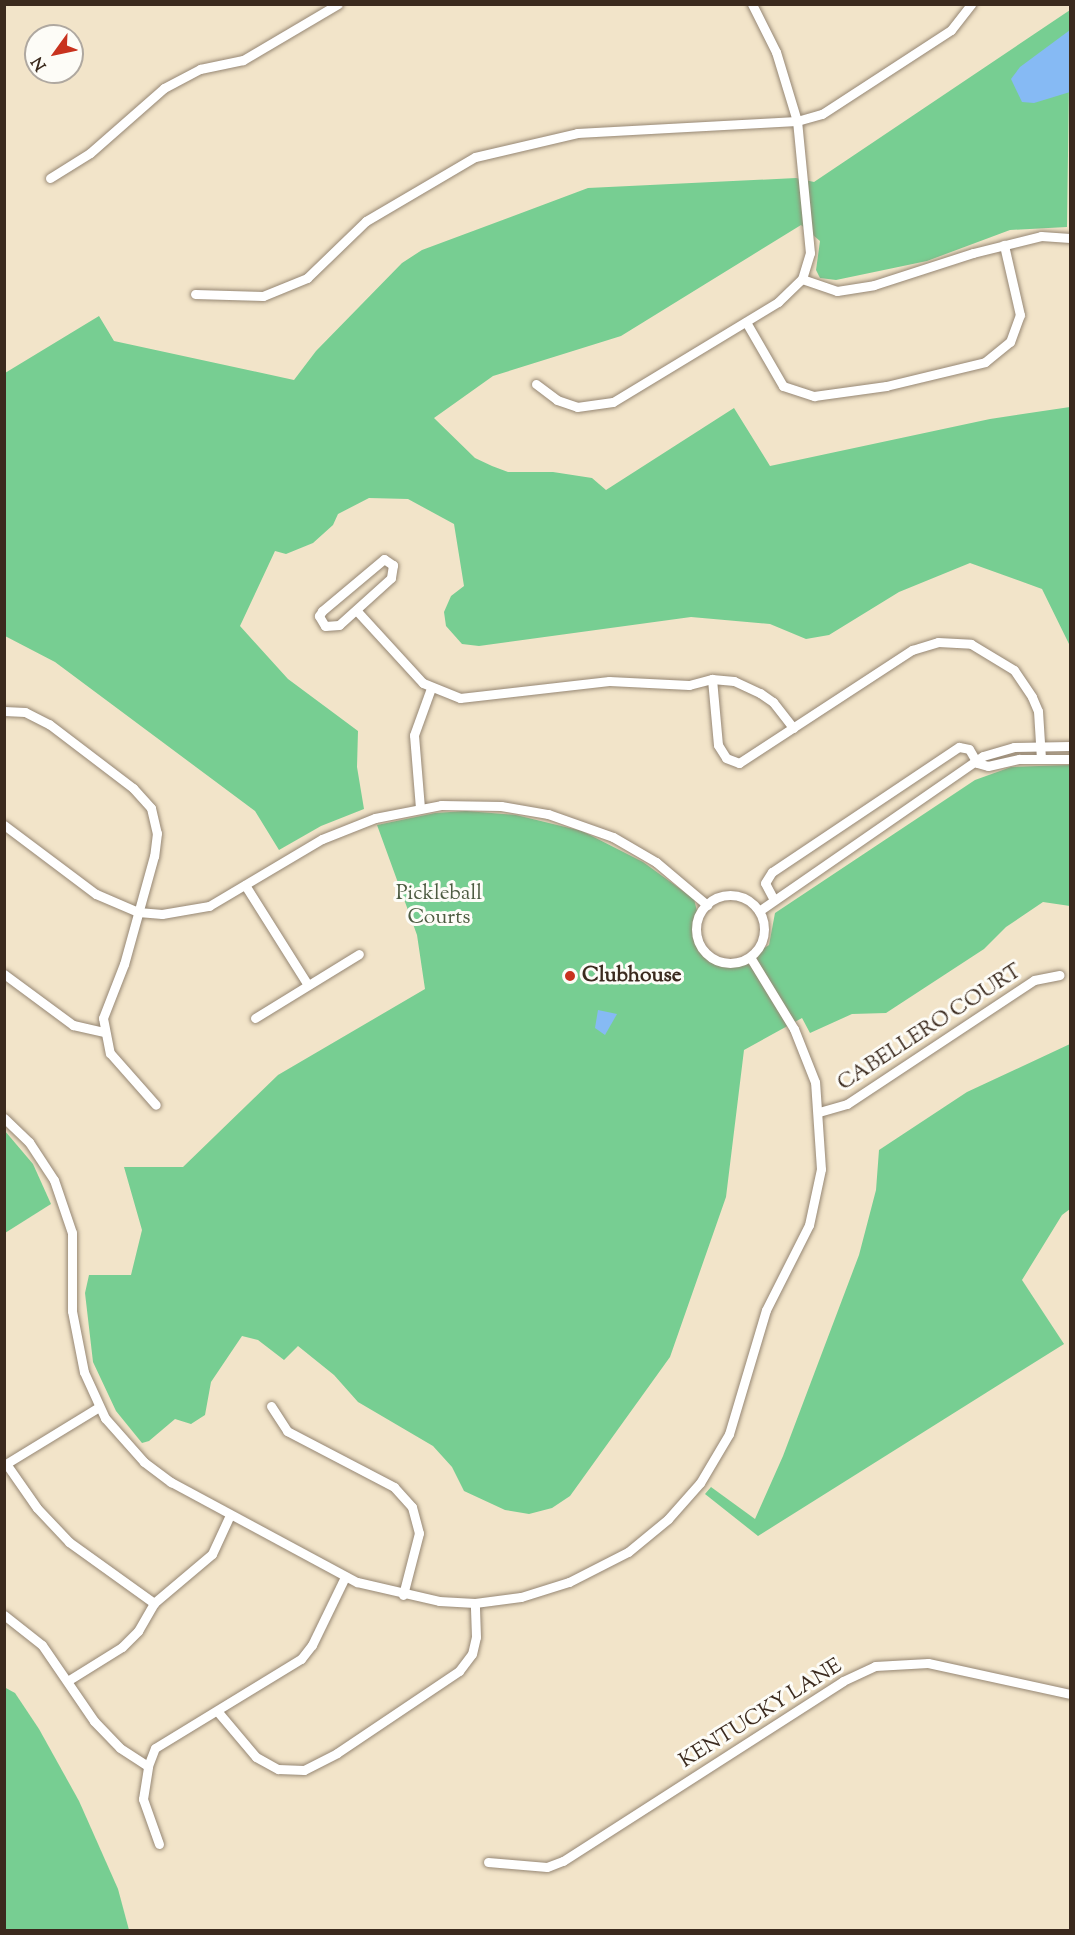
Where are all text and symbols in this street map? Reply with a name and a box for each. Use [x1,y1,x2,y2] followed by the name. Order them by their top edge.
[24,24,84,84] north arrow
[27,51,53,75] text: N
[396,881,482,931] park label: Pickleball Courts
[833,959,1027,1097] street label: CABELLERO COURT
[582,963,682,989] place label: Clubhouse
[563,969,577,983] marker: Clubhouse
[675,1654,847,1774] street label: KENTUCKY LANE

